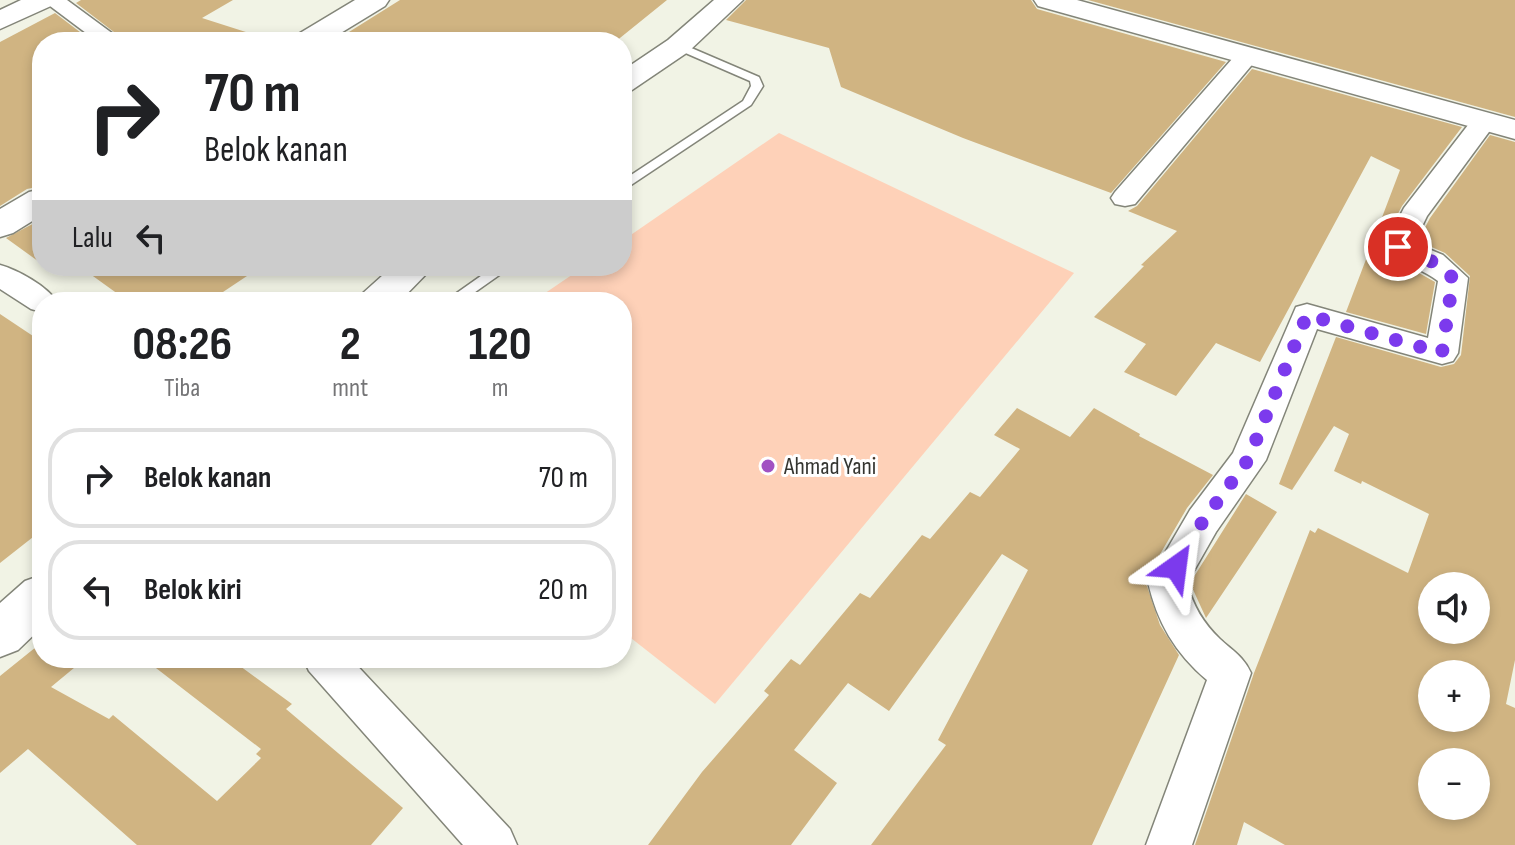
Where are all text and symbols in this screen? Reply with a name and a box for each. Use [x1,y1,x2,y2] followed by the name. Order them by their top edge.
[204,61,301,128] text: 70 m
[72,64,176,168] icon: right
[204,129,348,172] text: Belok kanan
[1364,213,1432,281] pin
[129,216,173,260] icon: left
[72,220,113,256] text: Lalu
[1376,225,1420,269] icon: arrive
[132,316,232,373] text: 08:26
[340,316,361,373] text: 2
[468,316,532,373] text: 120
[164,373,200,404] text: Tiba
[332,373,368,404] text: mnt
[492,373,508,404] text: m
[783,452,876,481] place label: Ahmad Yani
[76,456,120,500] icon: right
[759,457,777,475] marker: Ahmad Yani
[144,460,271,496] text: Belok kanan
[539,460,588,496] text: 70 m
[1134,525,1218,609] position arrow
[76,568,120,612] icon: left
[144,572,242,608] text: Belok kiri
[538,572,588,608] text: 20 m
[1418,572,1490,820] map controls
[1418,572,1490,644] button: sound
[1418,660,1490,732] button: +
[1418,748,1490,820] button: −

